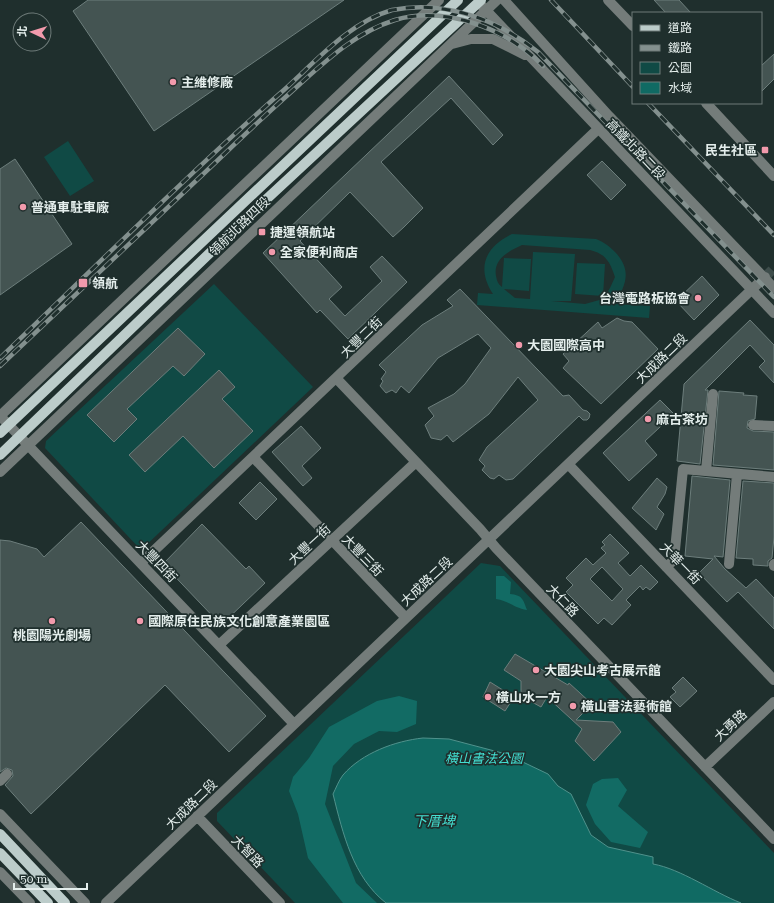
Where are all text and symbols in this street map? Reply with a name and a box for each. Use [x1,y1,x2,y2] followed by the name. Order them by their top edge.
[12,12,52,52] north arrow
[632,12,762,104] legend
[668,21,692,35] text: 道路
[16,25,29,37] text: 北
[668,41,692,55] text: 鐵路
[668,61,692,75] text: 公園
[181,75,233,90] place label: 主維修廠
[168,77,178,87] marker: 主維修廠
[668,81,692,95] text: 水域
[603,116,668,183] street label: 高鐵北路二段
[705,143,757,158] place label: 民生社區
[760,145,770,155] marker: 民生社區
[206,194,273,259] street label: 領航北路四段
[31,200,109,215] place label: 普通車駐車廠
[18,202,28,212] marker: 普通車駐車廠
[270,225,335,240] place label: 捷運領航站
[257,227,267,237] marker: 捷運領航站
[280,245,358,260] place label: 全家便利商店
[267,247,277,257] marker: 全家便利商店
[92,276,118,291] place label: 領航
[77,277,89,289] marker: 領航
[599,291,691,306] place label: 台灣電路板協會
[693,293,703,303] marker: 台灣電路板協會
[337,314,385,361] street label: 大豐二街
[633,330,690,386] street label: 大成路二段
[527,338,605,353] place label: 大園國際高中
[514,340,524,350] marker: 大園國際高中
[656,412,708,427] place label: 麻古茶坊
[643,414,653,424] marker: 麻古茶坊
[285,521,333,568] street label: 大豐一街
[339,531,386,579] street label: 大豐三街
[133,537,180,585] street label: 大豐四街
[657,539,704,587] street label: 大華一街
[397,554,455,609] street label: 大成路二段
[544,581,582,620] street label: 大仁路
[148,614,330,629] place label: 國際原住民族文化創意產業園區
[47,616,57,626] marker: 桃園陽光劇場
[135,616,145,626] marker: 國際原住民族文化創意產業園區
[13,628,91,643] place label: 桃園陽光劇場
[544,663,661,678] place label: 大園尖山考古展示館
[531,665,541,675] marker: 大園尖山考古展示館
[496,690,561,705] place label: 橫山水一方
[483,692,493,702] marker: 橫山水一方
[581,699,672,714] place label: 橫山書法藝術館
[568,701,578,711] marker: 橫山書法藝術館
[711,707,750,744] street label: 大勇路
[445,751,525,766] park label: 橫山書法公園
[163,776,220,832] street label: 大成路二段
[413,813,457,829] water label: 下厝埤
[229,832,267,871] street label: 大智路
[14,865,87,891] scale bar
[20,872,47,886] text: 50 m

